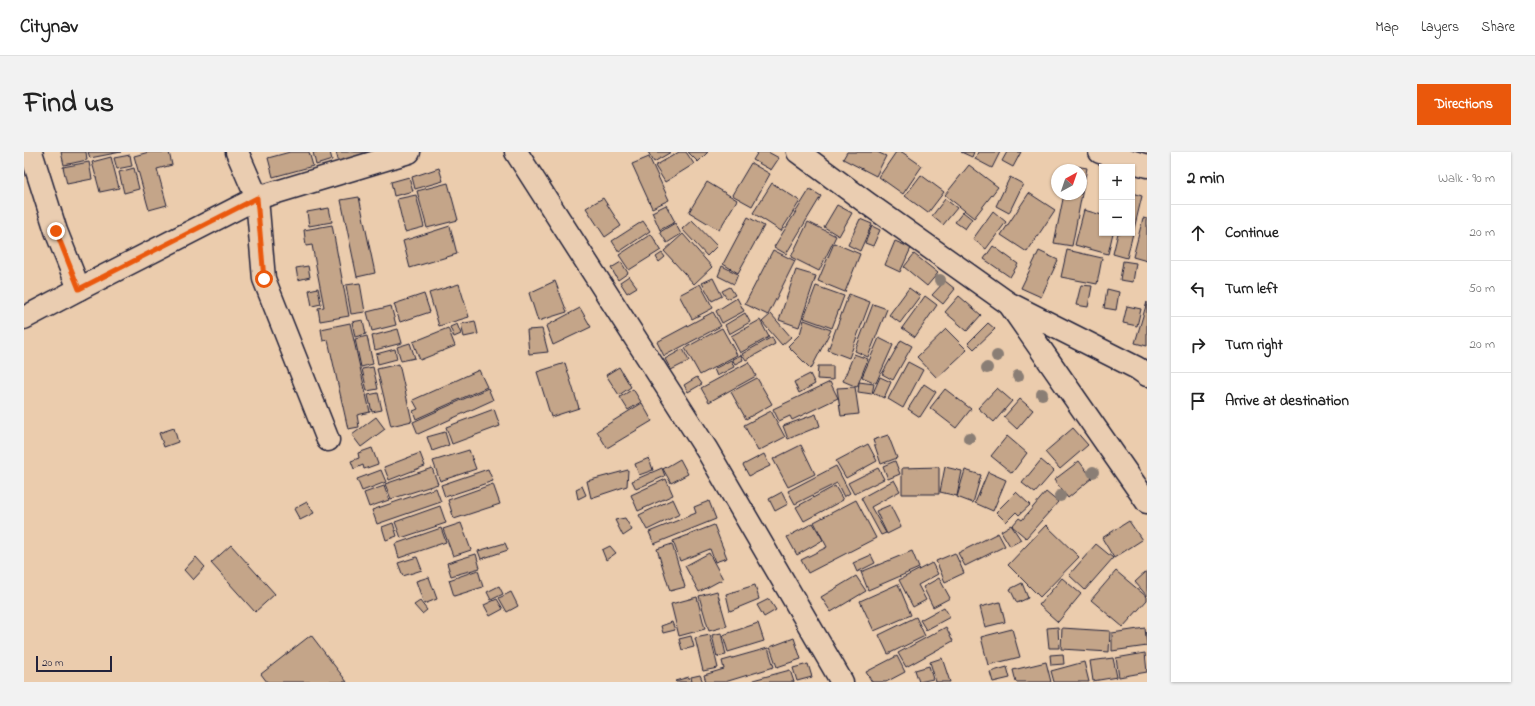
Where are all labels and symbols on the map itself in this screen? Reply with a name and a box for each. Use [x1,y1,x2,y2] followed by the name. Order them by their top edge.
[1051,164,1087,200] north arrow
[47,222,65,240] route end
[255,270,273,288] route start
[36,654,112,673] scale bar

